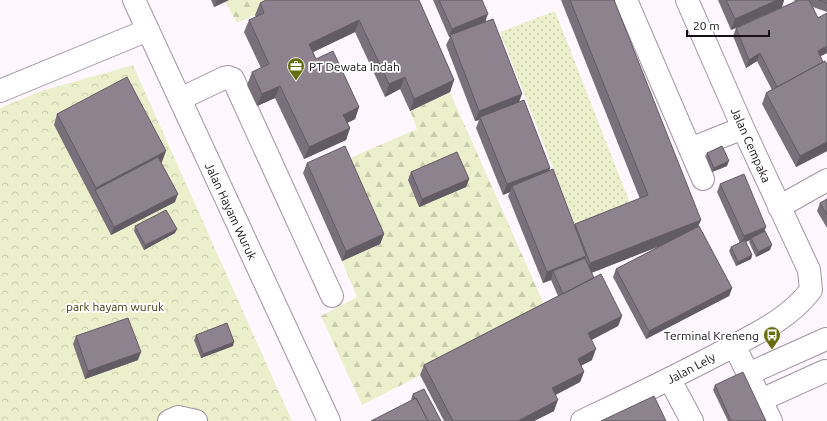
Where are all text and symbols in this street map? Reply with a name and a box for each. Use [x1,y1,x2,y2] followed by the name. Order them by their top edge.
[687,12,769,38] scale bar
[693,19,720,32] text: 20 m
[286,56,306,81] office icon: PT Dewata Indah
[309,60,400,73] place label: PT Dewata Indah
[729,105,773,185] street label: Jalan Cempaka
[203,160,259,262] street label: Jalan Hayam Wuruk
[66,300,164,313] park label: park hayam wuruk
[762,325,782,350] bus stop icon: Terminal Kreneng
[664,329,759,342] place label: Terminal Kreneng
[665,350,717,386] street label: Jalan Lely

